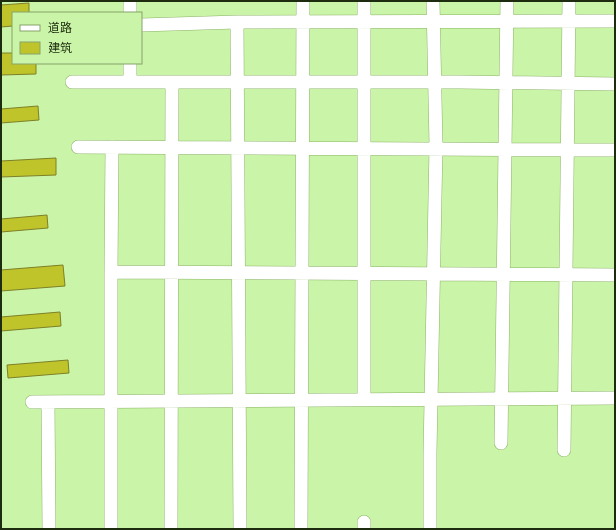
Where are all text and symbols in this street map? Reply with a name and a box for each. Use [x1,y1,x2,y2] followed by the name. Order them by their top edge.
[12,12,142,64] legend
[48,21,72,35] text: 道路
[48,41,72,55] text: 建筑

